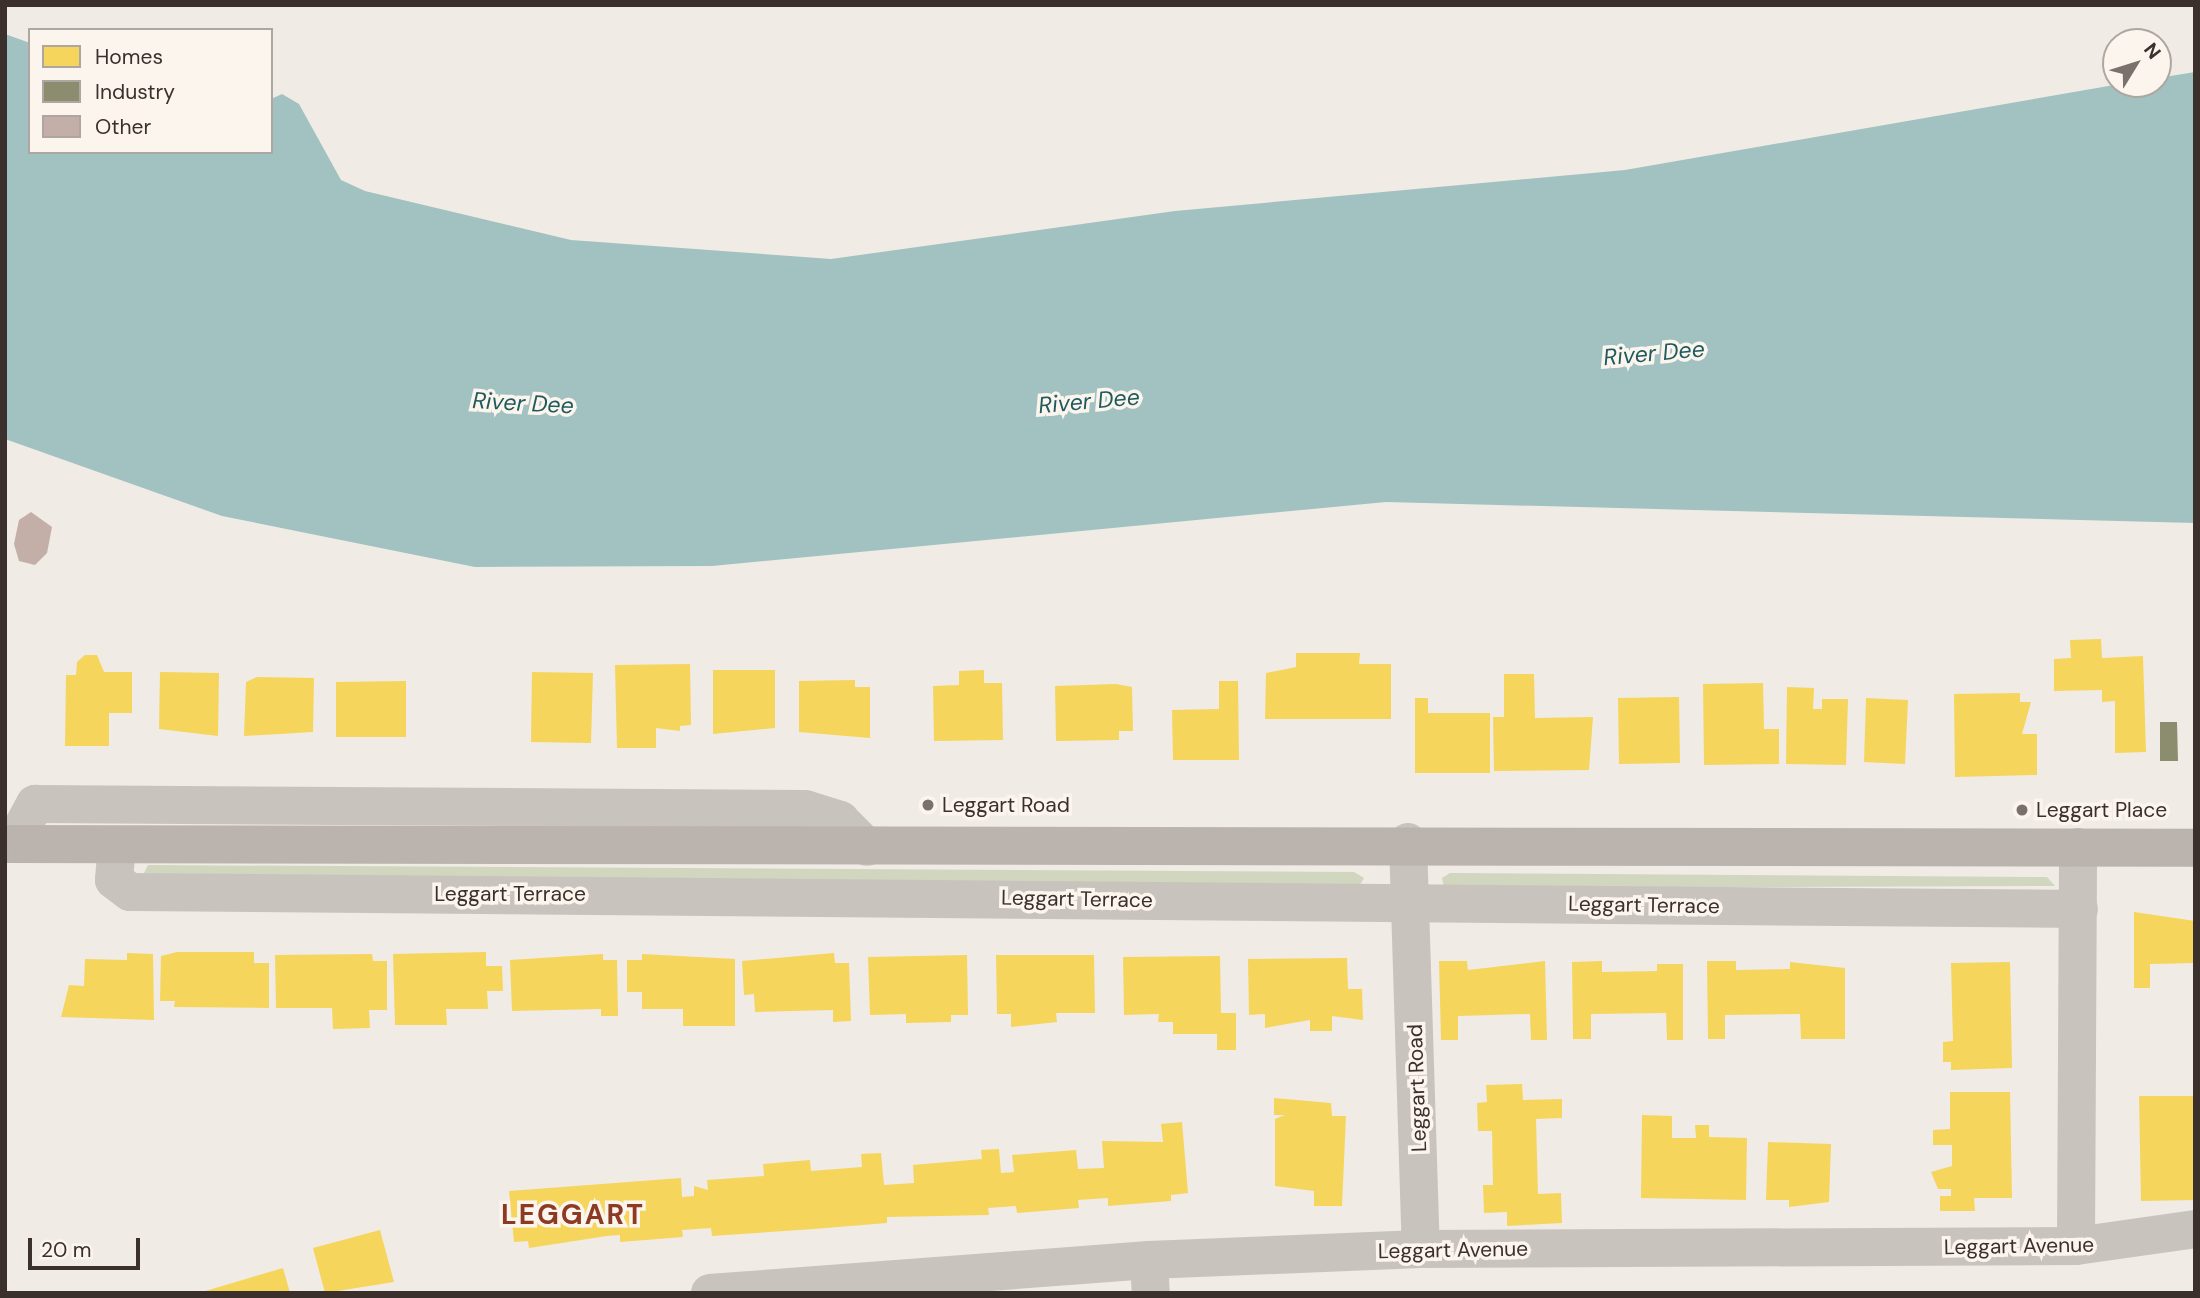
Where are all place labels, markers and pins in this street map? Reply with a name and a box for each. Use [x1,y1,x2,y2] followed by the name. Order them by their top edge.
[942,792,1070,818] place label: Leggart Road
[920,797,936,813] marker: Leggart Road
[2036,797,2167,823] place label: Leggart Place
[2014,802,2030,818] marker: Leggart Place

